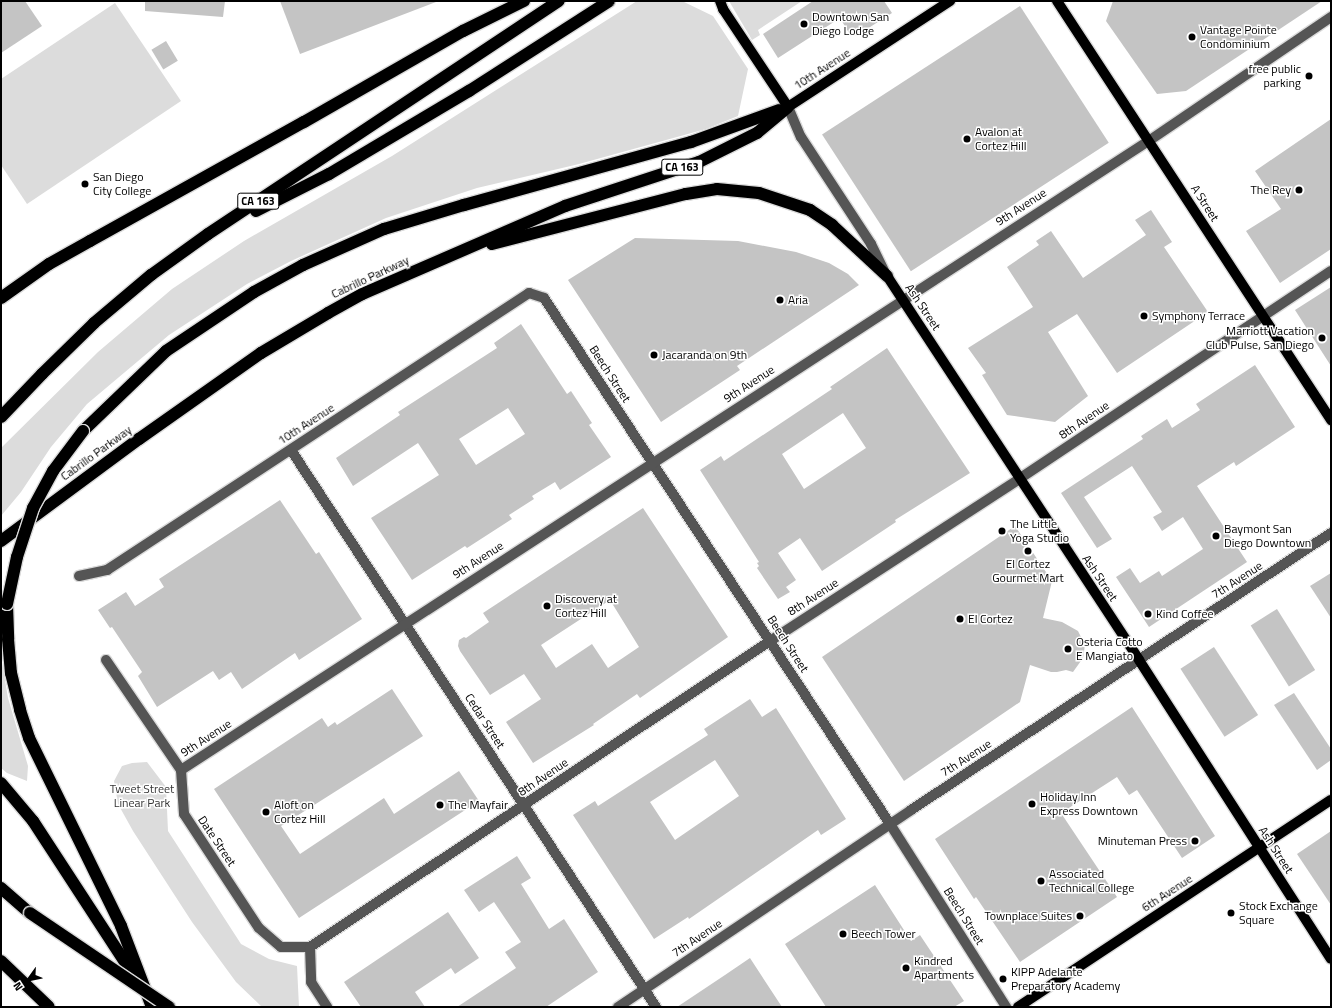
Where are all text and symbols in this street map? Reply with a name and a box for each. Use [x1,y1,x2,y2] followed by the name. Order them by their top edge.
[812,10,889,38] place label: Downtown San Diego Lodge
[799,19,809,29] marker: Downtown San Diego Lodge
[1200,23,1277,51] place label: Vantage Pointe Condominium
[1187,32,1197,42] marker: Vantage Pointe Condominium
[791,45,853,93] street label: 10th Avenue
[1249,62,1301,90] place label: free public parking
[1304,71,1314,81] marker: free public parking
[975,125,1027,153] place label: Avalon at Cortez Hill
[962,134,972,144] marker: Avalon at Cortez Hill
[661,158,703,176] road number: CA 163
[93,170,151,198] place label: San Diego City College
[80,179,90,189] marker: San Diego City College
[1188,182,1222,224] street label: A Street
[1251,183,1291,197] place label: The Rey
[993,185,1049,229] street label: 9th Avenue
[1294,185,1304,195] marker: The Rey
[237,192,279,210] road number: CA 163
[329,253,411,301] street label: Cabrillo Parkway
[902,281,944,333] street label: Ash Street
[788,293,808,307] place label: Aria
[775,295,785,305] marker: Aria
[1152,309,1245,323] place label: Symphony Terrace
[1139,311,1149,321] marker: Symphony Terrace
[1206,324,1314,352] place label: Marriott Vacation Club Pulse, San Diego
[1317,333,1327,343] marker: Marriott Vacation Club Pulse, San Diego
[586,343,634,405] street label: Beech Street
[662,348,747,362] place label: Jacaranda on 9th
[649,350,659,360] marker: Jacaranda on 9th
[721,362,777,406] street label: 9th Avenue
[1056,398,1112,442] street label: 8th Avenue
[275,400,337,448] street label: 10th Avenue
[58,423,134,483] street label: Cabrillo Parkway
[1010,517,1069,545] place label: The Little Yoga Studio
[1224,522,1311,550] place label: Baymont San Diego Downtown
[997,526,1007,536] marker: The Little Yoga Studio
[1211,531,1221,541] marker: Baymont San Diego Downtown
[450,538,506,582] street label: 9th Avenue
[1023,546,1033,556] marker: El Cortez Gourmet Mart
[1079,552,1121,604] street label: Ash Street
[992,557,1064,585] place label: El Cortez Gourmet Mart
[1209,558,1265,602] street label: 7th Avenue
[785,575,841,619] street label: 8th Avenue
[555,592,617,620] place label: Discovery at Cortez Hill
[542,601,552,611] marker: Discovery at Cortez Hill
[1156,607,1214,621] place label: Kind Coffee
[1143,609,1153,619] marker: Kind Coffee
[968,612,1013,626] place label: El Cortez
[764,613,812,675] street label: Beech Street
[955,614,965,624] marker: El Cortez
[1076,635,1143,663] place label: Osteria Cotto E Mangiato
[1063,644,1073,654] marker: Osteria Cotto E Mangiato
[462,691,508,751] street label: Cedar Street
[178,716,234,760] street label: 9th Avenue
[938,736,994,780] street label: 7th Avenue
[515,755,571,799] street label: 8th Avenue
[110,782,174,810] park label: Tweet Street Linear Park
[1040,790,1138,818] place label: Holiday Inn Express Downtown
[274,798,326,826] place label: Aloft on Cortez Hill
[448,798,508,812] place label: The Mayfair
[1027,799,1037,809] marker: Holiday Inn Express Downtown
[435,800,445,810] marker: The Mayfair
[261,807,271,817] marker: Aloft on Cortez Hill
[195,813,239,869] street label: Date Street
[1256,824,1296,876] street label: Ash Street
[1098,834,1187,848] place label: Minuteman Press
[1190,836,1200,846] marker: Minuteman Press
[1049,867,1134,895] place label: Associated Technical College
[1139,871,1195,915] street label: 6th Avenue
[1036,876,1046,886] marker: Associated Technical College
[941,885,987,947] street label: Beech Street
[1239,899,1318,927] place label: Stock Exchange Square
[1226,908,1236,918] marker: Stock Exchange Square
[985,909,1072,923] place label: Townplace Suites
[1075,911,1085,921] marker: Townplace Suites
[669,916,725,960] street label: 7th Avenue
[851,927,916,941] place label: Beech Tower
[838,929,848,939] marker: Beech Tower
[914,954,974,982] place label: Kindred Apartments
[8,960,48,1000] north arrow
[901,963,911,973] marker: Kindred Apartments
[1011,965,1120,993] place label: KIPP Adelante Preparatory Academy
[998,974,1008,984] marker: KIPP Adelante Preparatory Academy
[9,979,27,994] text: N

